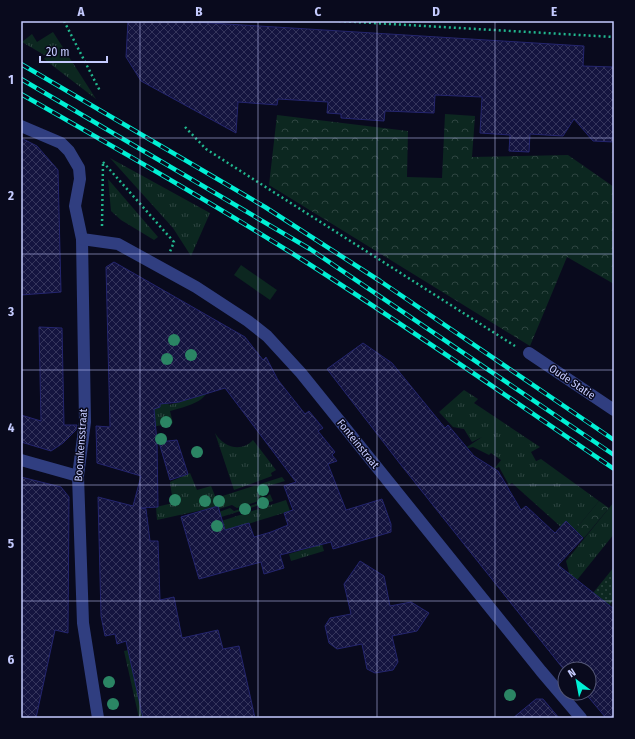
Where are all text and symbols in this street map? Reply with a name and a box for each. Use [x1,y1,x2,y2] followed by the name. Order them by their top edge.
[76,4,85,19] text: A
[195,4,203,19] text: B
[315,4,322,19] text: C
[432,4,440,19] text: D
[551,4,557,19] text: E
[40,38,107,64] scale bar
[46,45,70,59] text: 20 m
[8,72,14,87] text: 1
[7,188,14,203] text: 2
[7,304,14,319] text: 3
[546,362,598,402] street label: Oude Statie
[72,408,90,482] street label: Boomkensstraat
[334,417,382,472] street label: Fonteinstraat
[8,420,15,435] text: 4
[8,536,14,551] text: 5
[8,652,15,667] text: 6
[557,661,597,701] north arrow
[566,666,578,680] text: N

